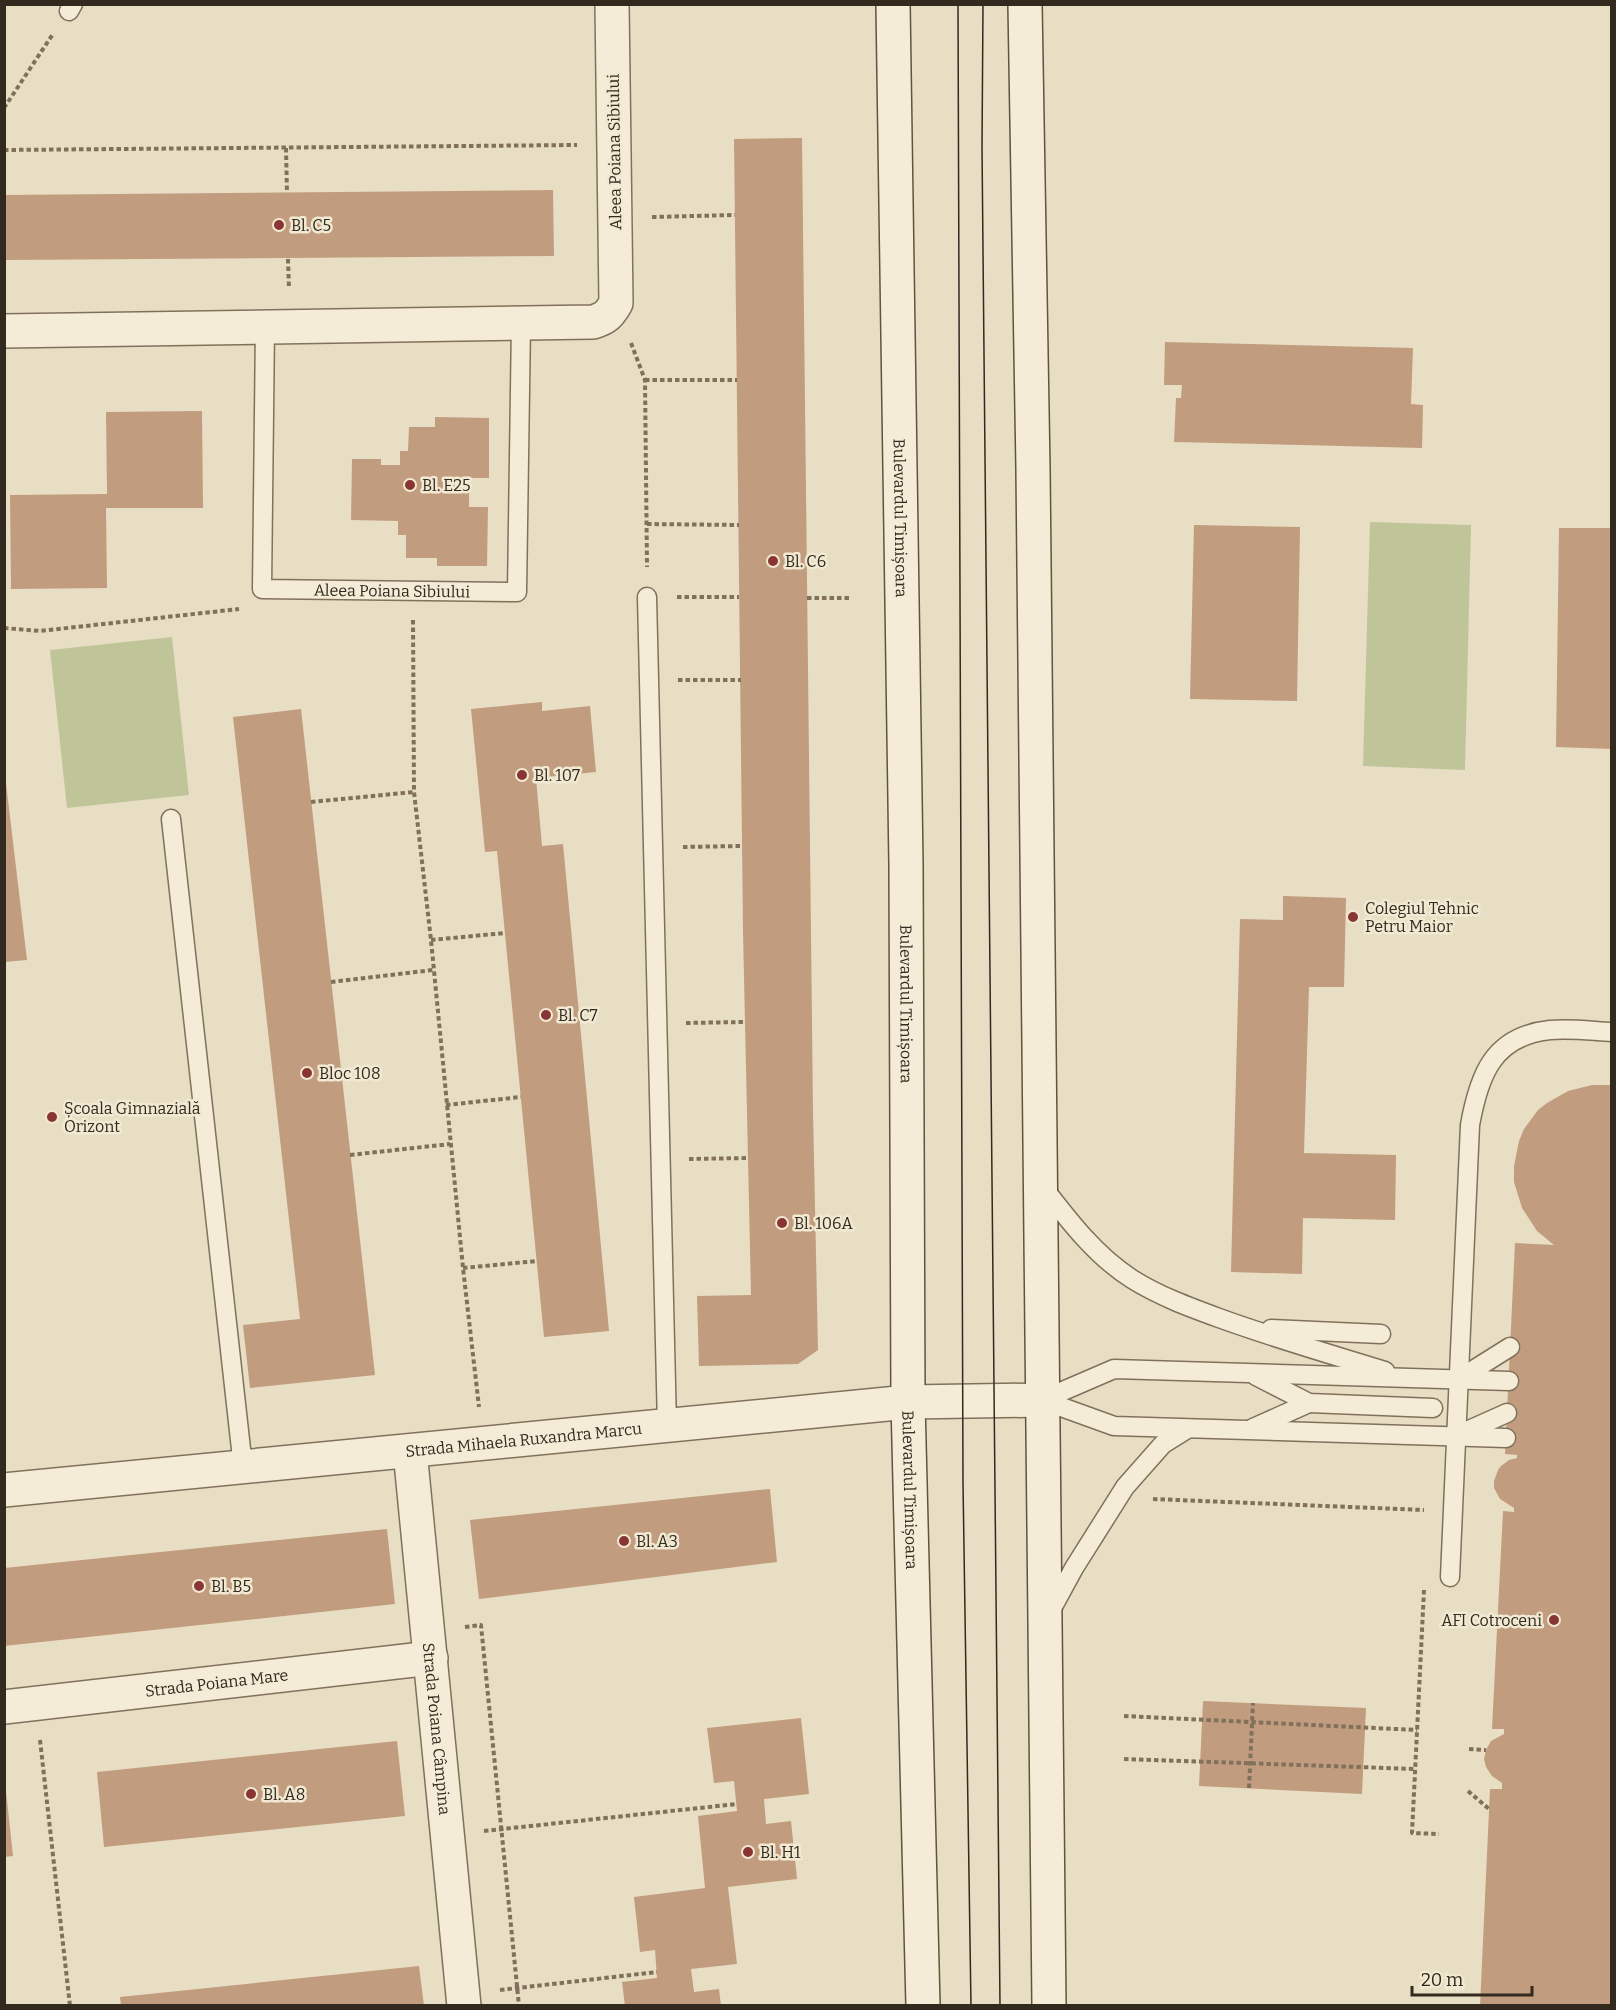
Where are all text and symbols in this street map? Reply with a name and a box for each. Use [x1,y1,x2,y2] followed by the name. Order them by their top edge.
[604,74,625,230] street label: Aleea Poiana Sibiului
[291,216,331,235] place label: Bl. C5
[272,218,286,232] marker: Bl. C5
[890,438,911,598] street label: Bulevardul Timișoara
[422,476,470,495] place label: Bl. E25
[403,478,417,492] marker: Bl. E25
[785,552,826,571] place label: Bl. C6
[766,554,780,568] marker: Bl. C6
[314,581,470,601] street label: Aleea Poiana Sibiului
[534,766,580,785] place label: Bl. 107
[515,768,529,782] marker: Bl. 107
[1365,899,1479,936] place label: Colegiul Tehnic Petru Maior
[1346,910,1360,924] marker: Colegiul Tehnic Petru Maior
[896,924,916,1084] street label: Bulevardul Timișoara
[558,1006,597,1025] place label: Bl. C7
[539,1008,553,1022] marker: Bl. C7
[319,1064,381,1083] place label: Bloc 108
[300,1066,314,1080] marker: Bloc 108
[64,1099,201,1136] place label: Școala Gimnazială Orizont
[45,1110,59,1124] marker: Școala Gimnazială Orizont
[794,1214,853,1233] place label: Bl. 106A
[775,1216,789,1230] marker: Bl. 106A
[898,1410,921,1570] street label: Bulevardul Timișoara
[404,1419,643,1461] street label: Strada Mihaela Ruxandra Marcu
[636,1532,678,1551] place label: Bl. A3
[617,1534,631,1548] marker: Bl. A3
[211,1577,251,1596] place label: Bl. B5
[192,1579,206,1593] marker: Bl. B5
[1441,1611,1542,1630] place label: AFI Cotroceni
[1547,1613,1561,1627] marker: AFI Cotroceni
[419,1642,454,1816] street label: Strada Poiana Câmpina
[144,1665,289,1701] street label: Strada Poiana Mare
[263,1785,305,1804] place label: Bl. A8
[244,1787,258,1801] marker: Bl. A8
[760,1843,801,1862] place label: Bl. H1
[741,1845,755,1859] marker: Bl. H1
[1412,1959,1532,1997] scale bar
[1421,1969,1463,1991] text: 20 m

